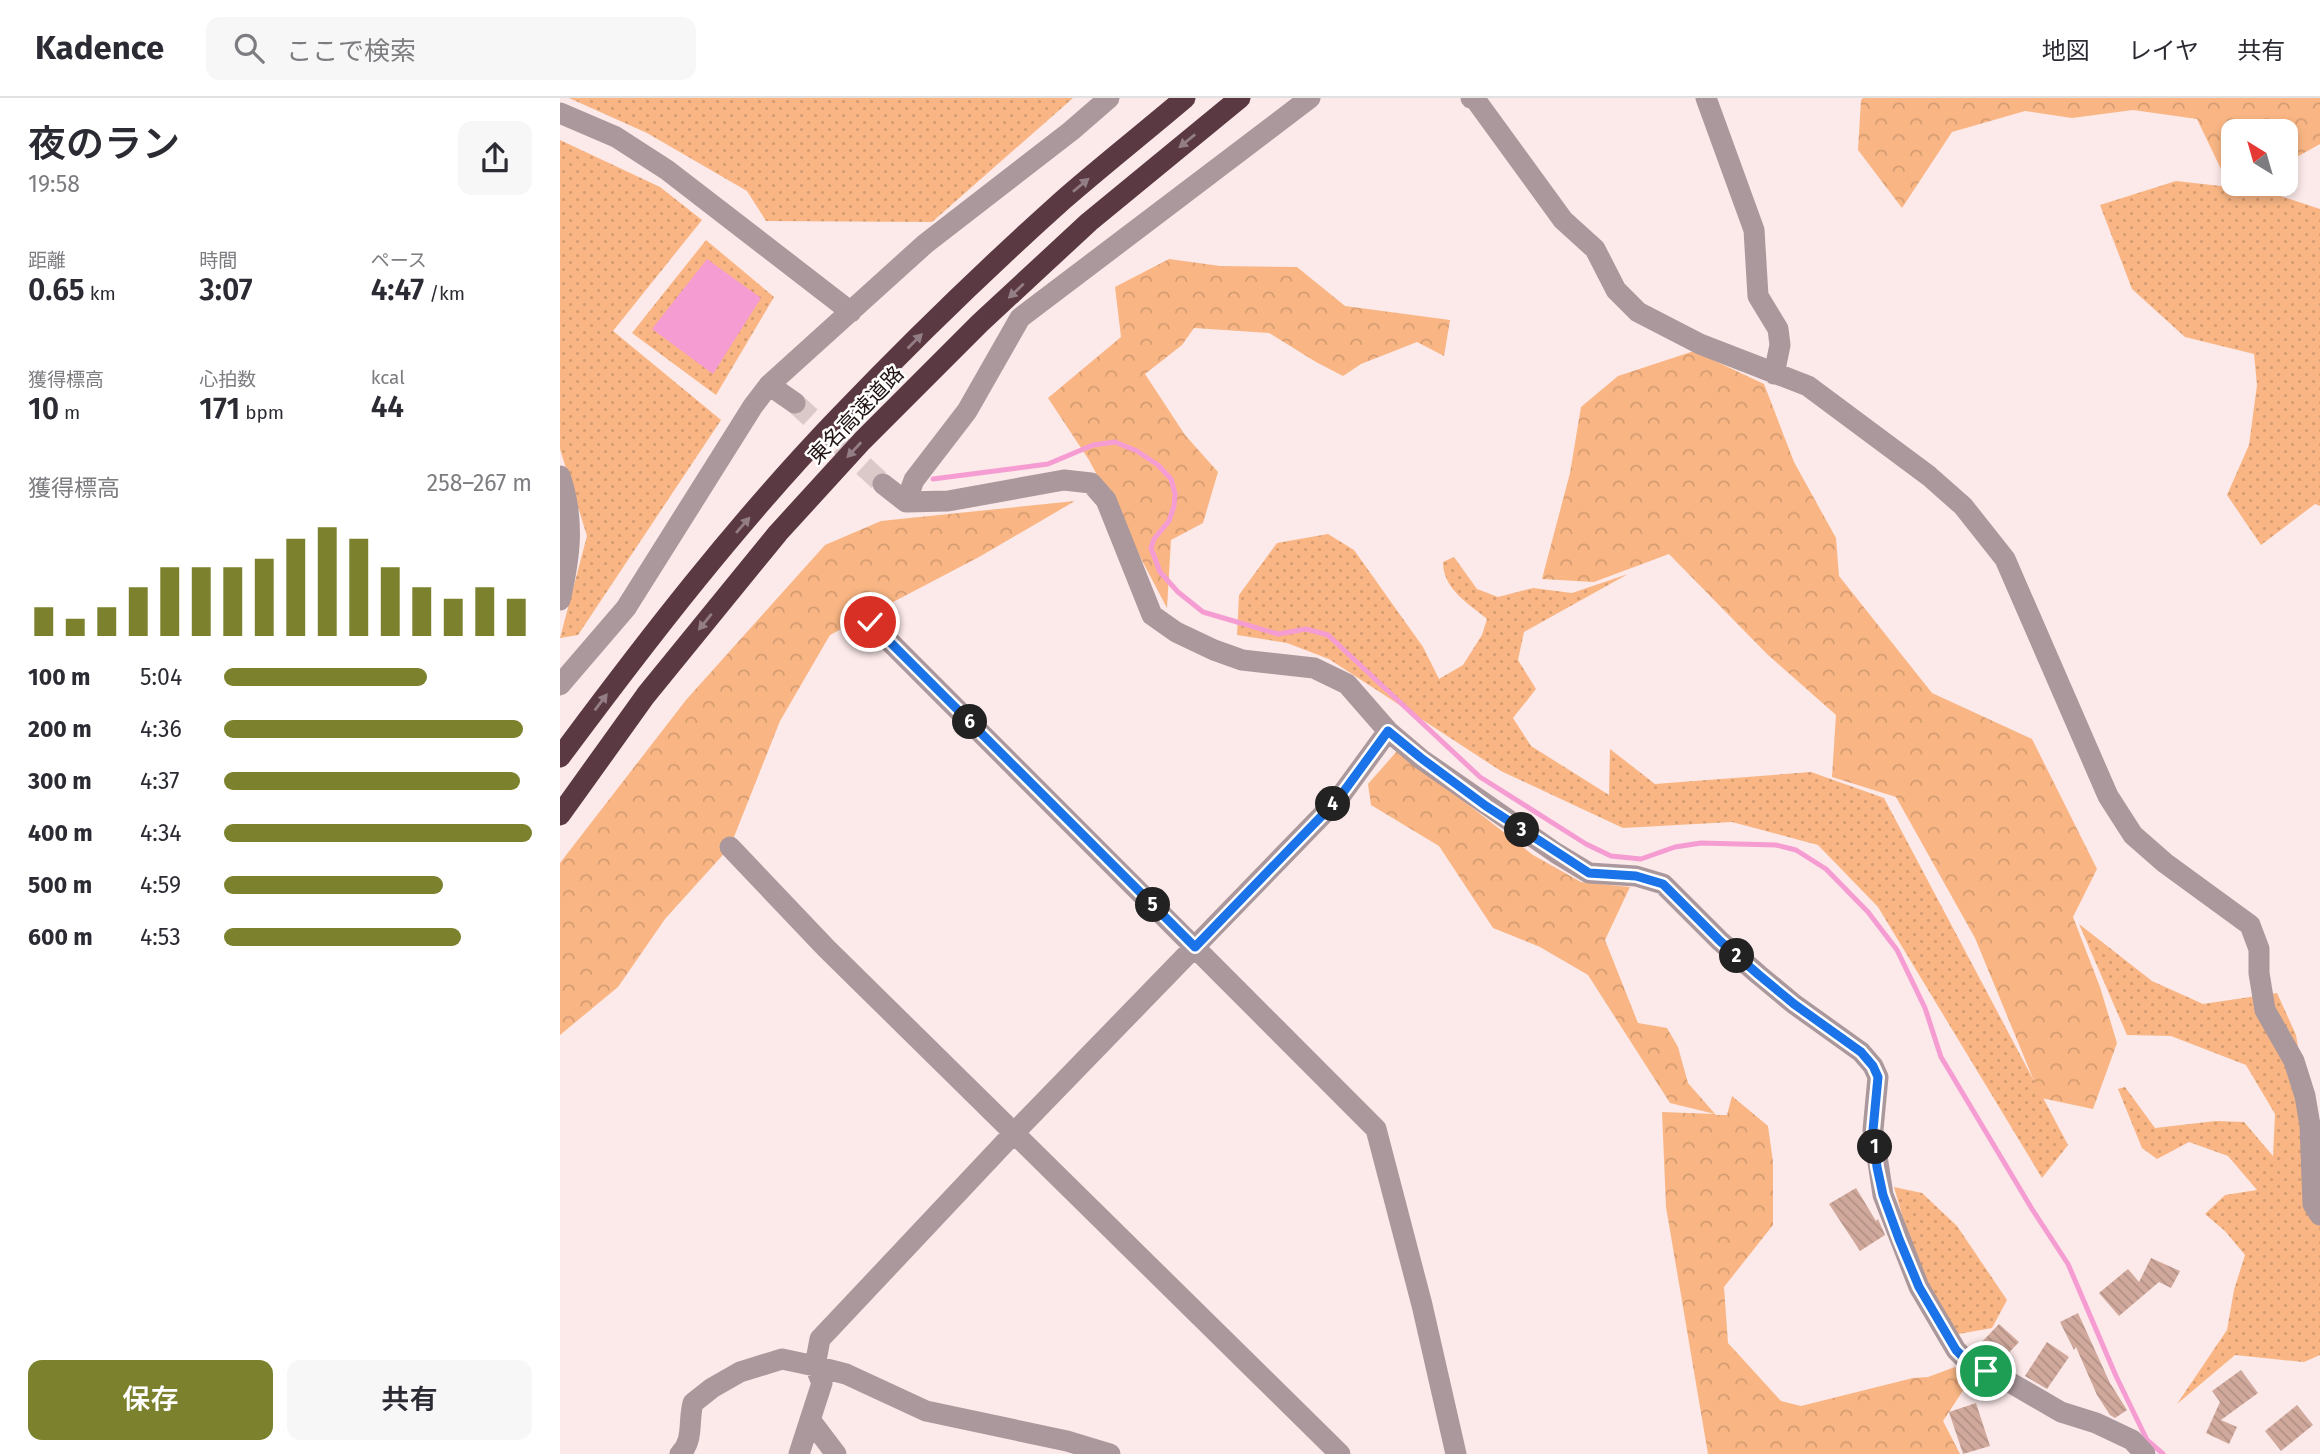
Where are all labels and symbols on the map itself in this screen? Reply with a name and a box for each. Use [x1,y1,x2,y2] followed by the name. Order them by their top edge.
[2221,119,2298,196] north arrow
[1179,134,1197,149] one-way arrow
[1072,178,1089,193] one-way arrow
[1008,282,1025,298] one-way arrow
[907,333,923,349] one-way arrow
[803,361,909,469] street label: 東名高速道路
[846,441,862,458] one-way arrow
[735,516,751,534] one-way arrow
[840,592,900,652] pin
[698,614,713,631] one-way arrow
[593,694,608,712] one-way arrow
[952,704,988,740] pin: 6
[1316,786,1350,822] pin: 4
[1504,812,1539,848] pin: 3
[1136,888,1170,922] pin: 5
[1720,938,1754,974] pin: 2
[1858,1130,1892,1164] pin: 1
[1956,1341,2016,1401] pin

